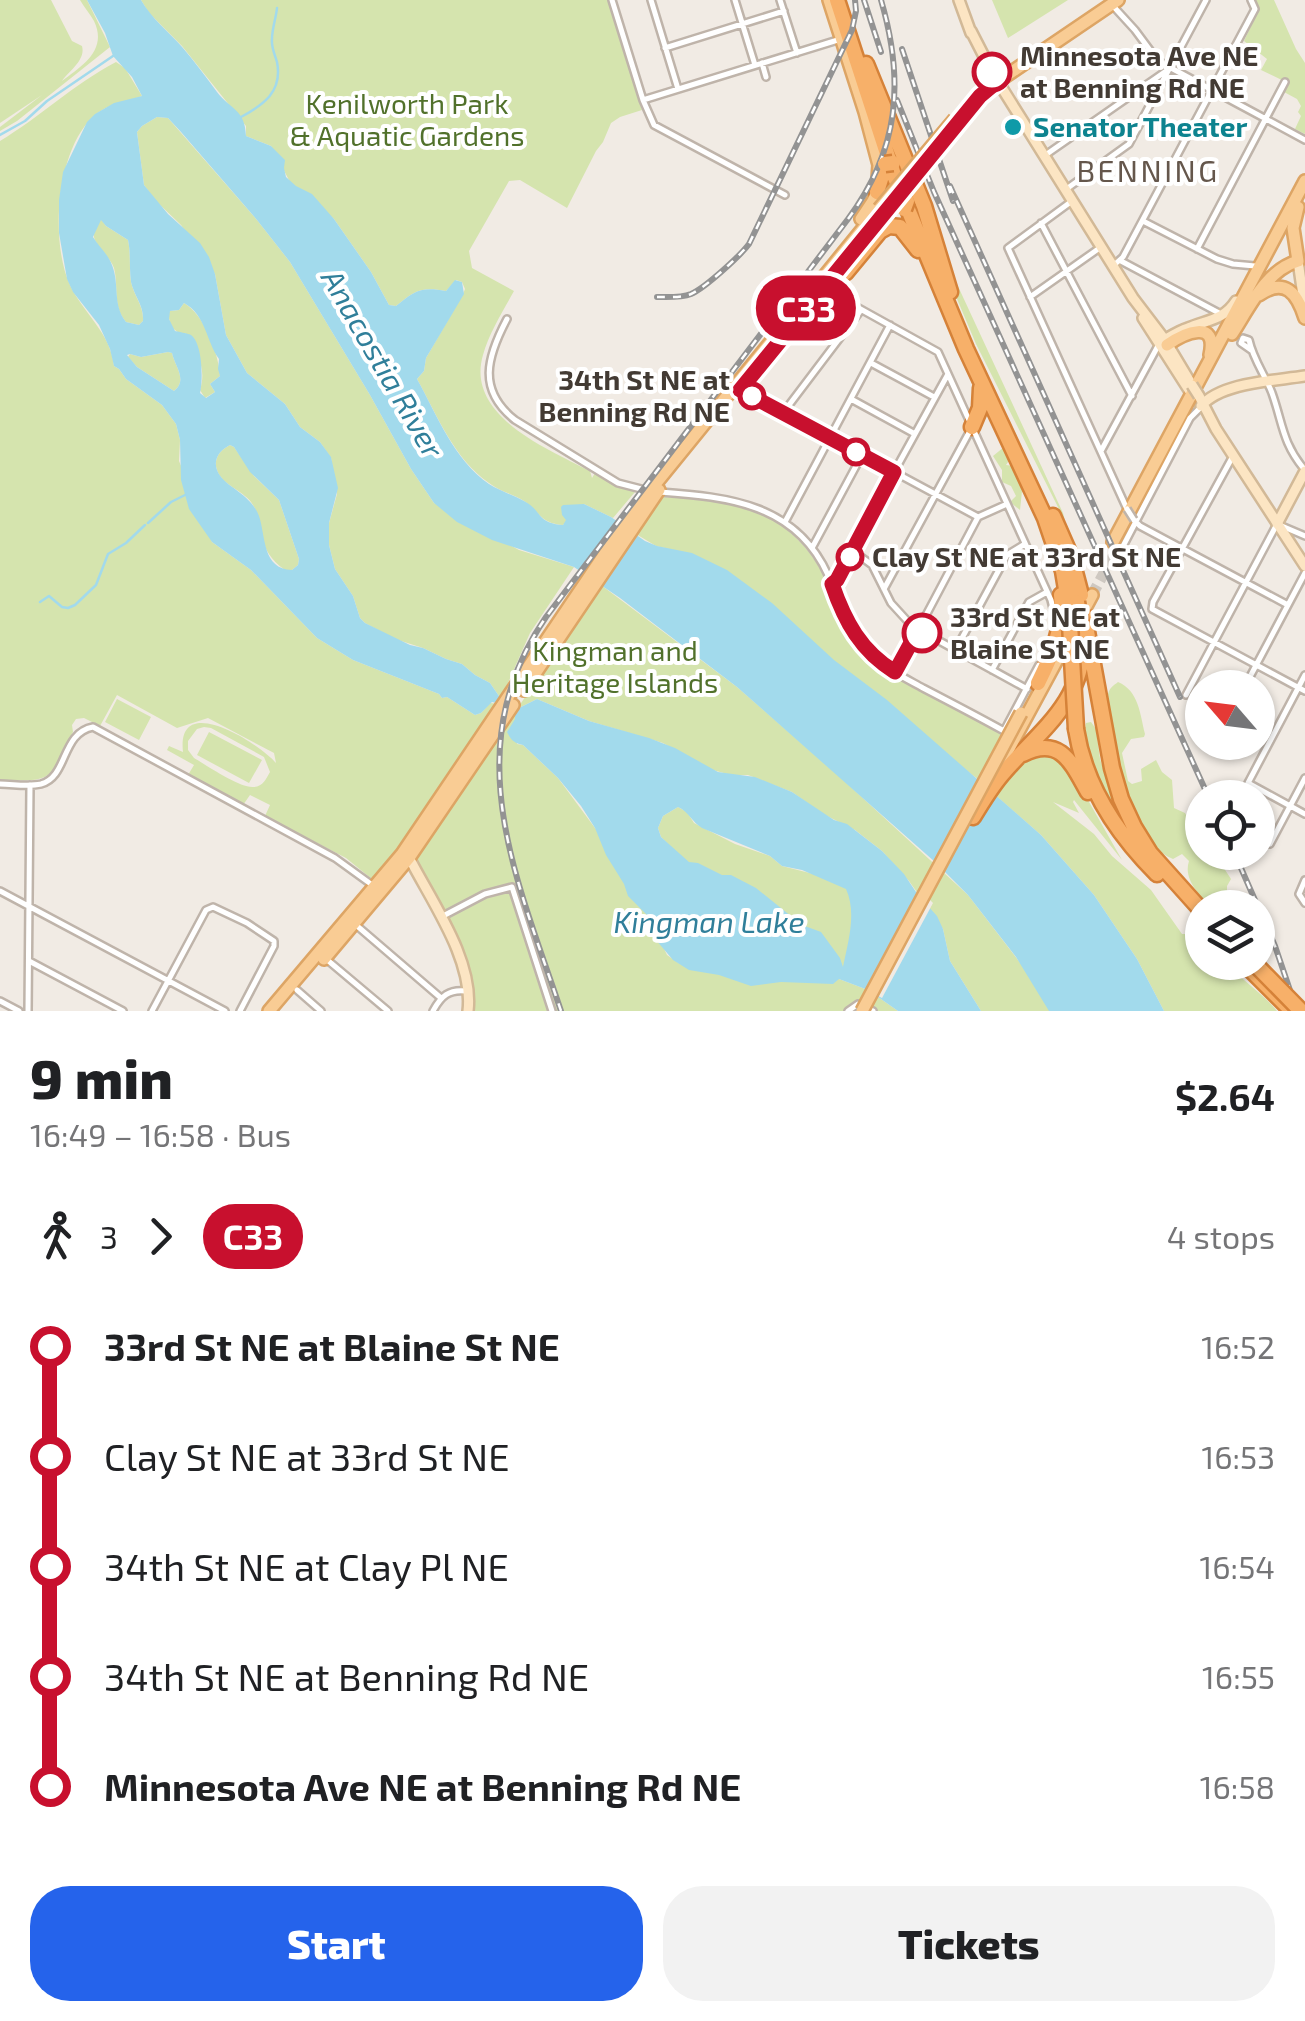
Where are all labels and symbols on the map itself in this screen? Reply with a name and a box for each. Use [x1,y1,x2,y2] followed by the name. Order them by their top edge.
[1020,38,1258,104] place label: Minnesota Ave NE at Benning Rd NE
[973,53,1011,91] marker: Minnesota Ave NE at Benning Rd NE
[290,86,524,152] park label: Kenilworth Park & Aquatic Gardens
[1033,109,1248,143] place label: Senator Theater
[1002,116,1024,138] marker: Senator Theater
[1076,152,1220,188] district label: BENNING
[315,261,453,465] water label: Anacostia River
[748,276,864,340] line badge: C33
[539,362,730,428] place label: 34th St NE at Benning Rd NE
[739,383,765,409] marker: 34th St NE at Benning Rd NE
[843,439,869,465] unlabelled marker
[872,539,1181,573] place label: Clay St NE at 33rd St NE
[837,544,863,570] marker: Clay St NE at 33rd St NE
[950,599,1120,665] place label: 33rd St NE at Blaine St NE
[903,614,941,652] marker: 33rd St NE at Blaine St NE
[512,633,718,699] park label: Kingman and Heritage Islands
[1185,670,1275,760] north arrow
[613,903,805,939] water label: Kingman Lake

